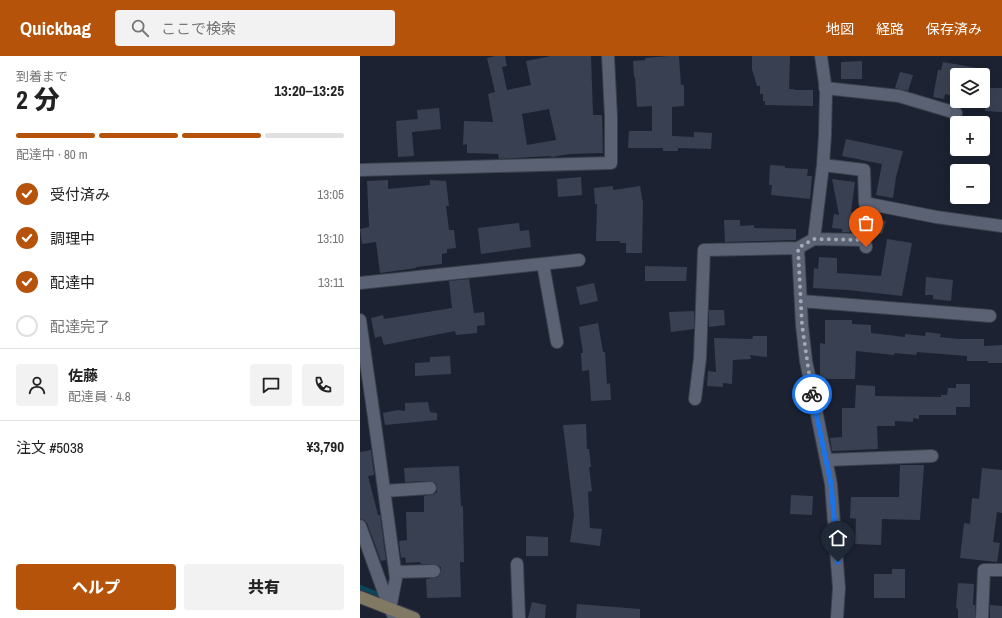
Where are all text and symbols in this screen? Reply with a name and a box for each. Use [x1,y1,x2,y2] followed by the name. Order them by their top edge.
[115,10,395,46] search box
[20,15,91,41] text: Quickbag
[129,17,151,39] icon: search
[161,18,236,39] text: ここで検索
[826,20,854,38] text: 地図
[876,20,904,38] text: 経路
[926,20,982,38] text: 保存済み
[16,68,68,85] text: 到着まで
[950,68,990,204] map controls
[950,68,990,108] button: layers
[274,80,344,101] text: 13:20–13:25
[16,82,60,117] text: 2 分
[950,116,990,156] button: +
[16,146,88,163] text: 配達中 · 80 m
[950,164,990,204] button: −
[16,183,38,205] icon: check
[50,184,110,205] text: 受付済み
[317,186,344,203] text: 13:05
[849,206,883,247] pin
[855,212,877,234] icon: bag
[16,227,38,249] icon: check
[50,228,95,249] text: 調理中
[317,230,344,247] text: 13:10
[16,271,38,293] icon: check
[50,272,95,293] text: 配達中
[318,274,344,291] text: 13:11
[50,316,110,337] text: 配達完了
[16,364,58,406] button: person
[250,364,292,406] button: chat
[302,364,344,406] button: phone
[68,365,98,386] text: 佐藤
[792,374,832,414] courier
[801,383,823,405] icon: bike
[68,388,131,405] text: 配達員 · 4.8
[306,436,344,457] text: ¥3,790
[16,437,84,458] text: 注文 #5038
[821,521,855,562] pin
[827,527,849,549] icon: home
[16,564,176,610] button: ヘルプ
[184,564,344,610] button: 共有

